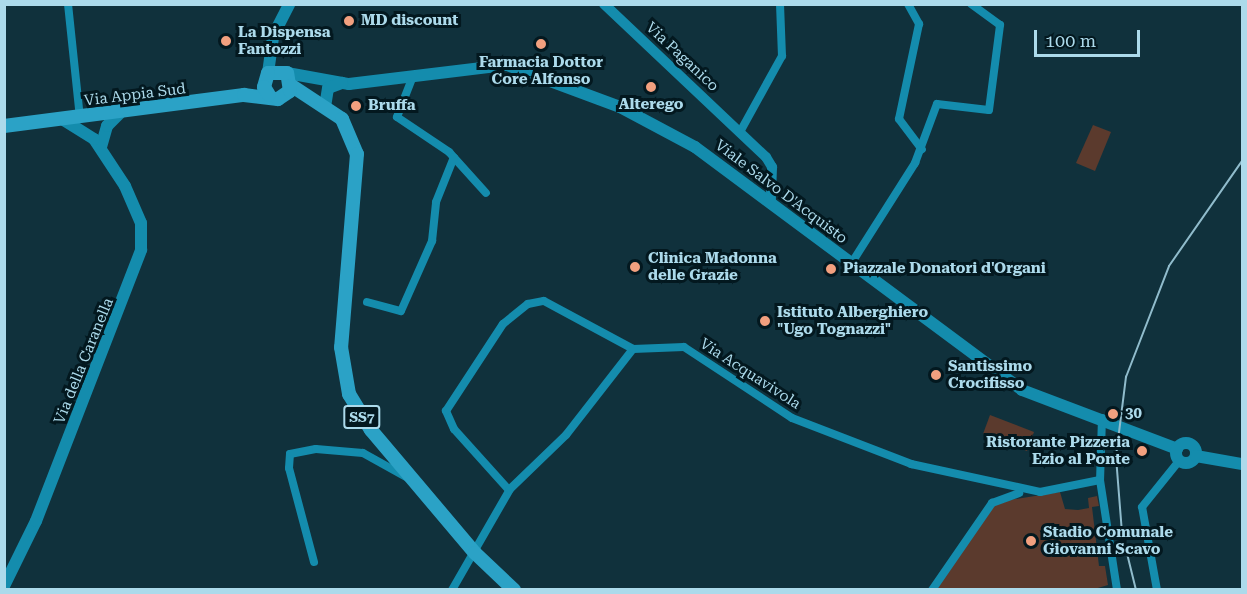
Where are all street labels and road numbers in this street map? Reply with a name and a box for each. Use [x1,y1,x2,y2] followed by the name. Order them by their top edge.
[642,19,722,95] street label: Via Paganico
[83,80,187,110] street label: Via Appia Sud
[711,136,851,248] street label: Viale Salvo D'Acquisto
[51,295,117,427] street label: Via della Caranella
[696,335,804,413] street label: Via Acquavivola
[342,406,382,428] road number: SS7

